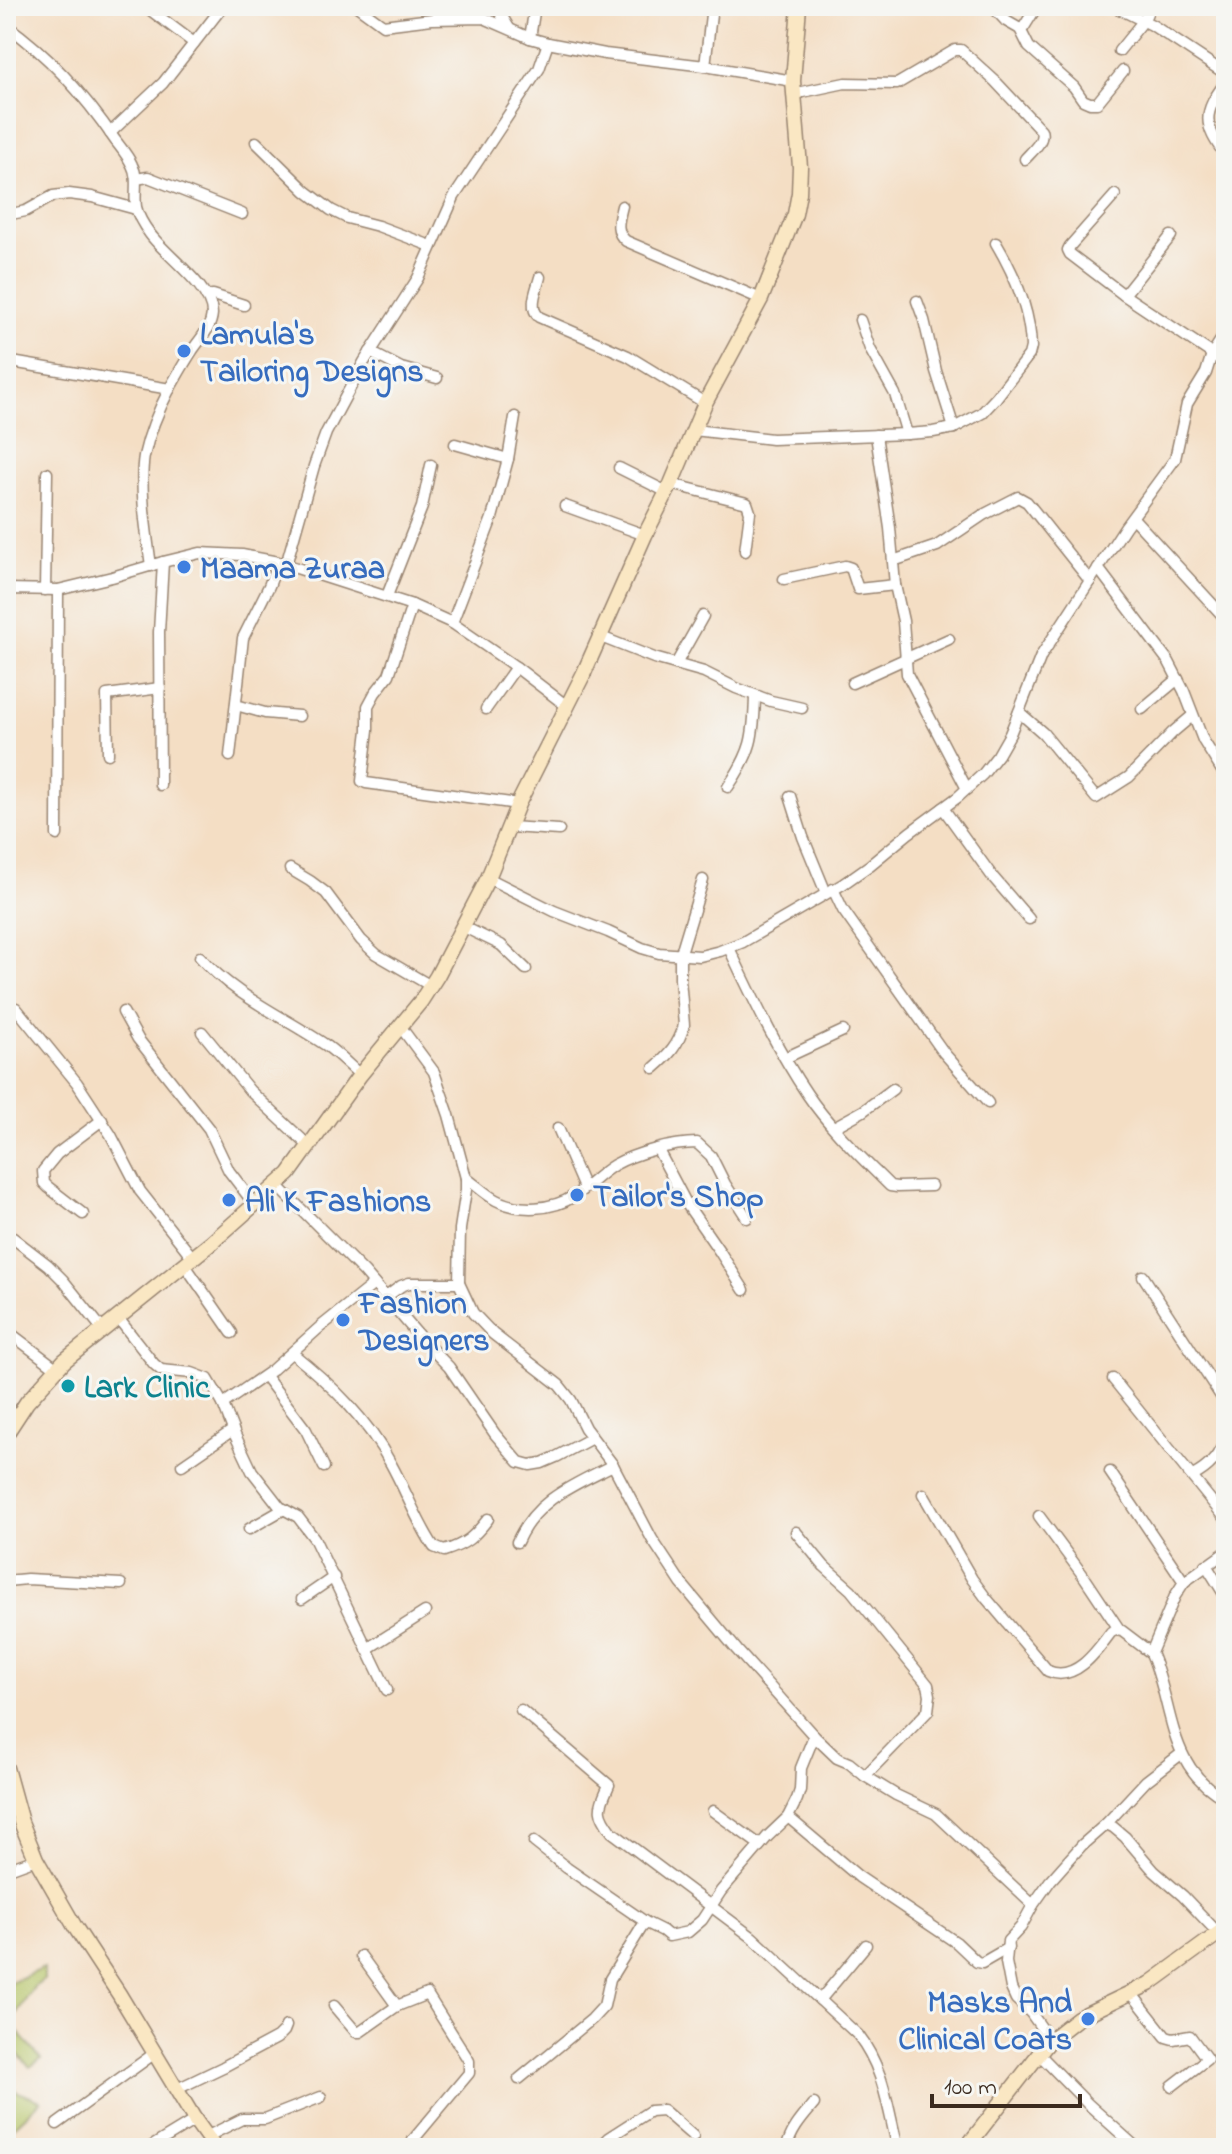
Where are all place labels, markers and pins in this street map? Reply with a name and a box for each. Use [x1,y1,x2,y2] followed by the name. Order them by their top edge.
[200,313,424,398] place label: Lamula's Tailoring Designs
[175,342,193,360] marker: Lamula's Tailoring Designs
[200,547,385,594] place label: Maama Zuraa
[175,558,193,576] marker: Maama Zuraa
[593,1175,764,1222] place label: Tailor's Shop
[245,1180,431,1227] place label: Ali K Fashions
[568,1186,586,1204] marker: Tailor's Shop
[220,1191,238,1209] marker: Ali K Fashions
[357,1282,490,1367] place label: Fashion Designers
[334,1311,352,1329] marker: Fashion Designers
[84,1366,210,1413] place label: Lark Clinic
[59,1377,77,1395] marker: Lark Clinic
[898,1981,1072,2065] place label: Masks And Clinical Coats
[1079,2010,1097,2028] marker: Masks And Clinical Coats

